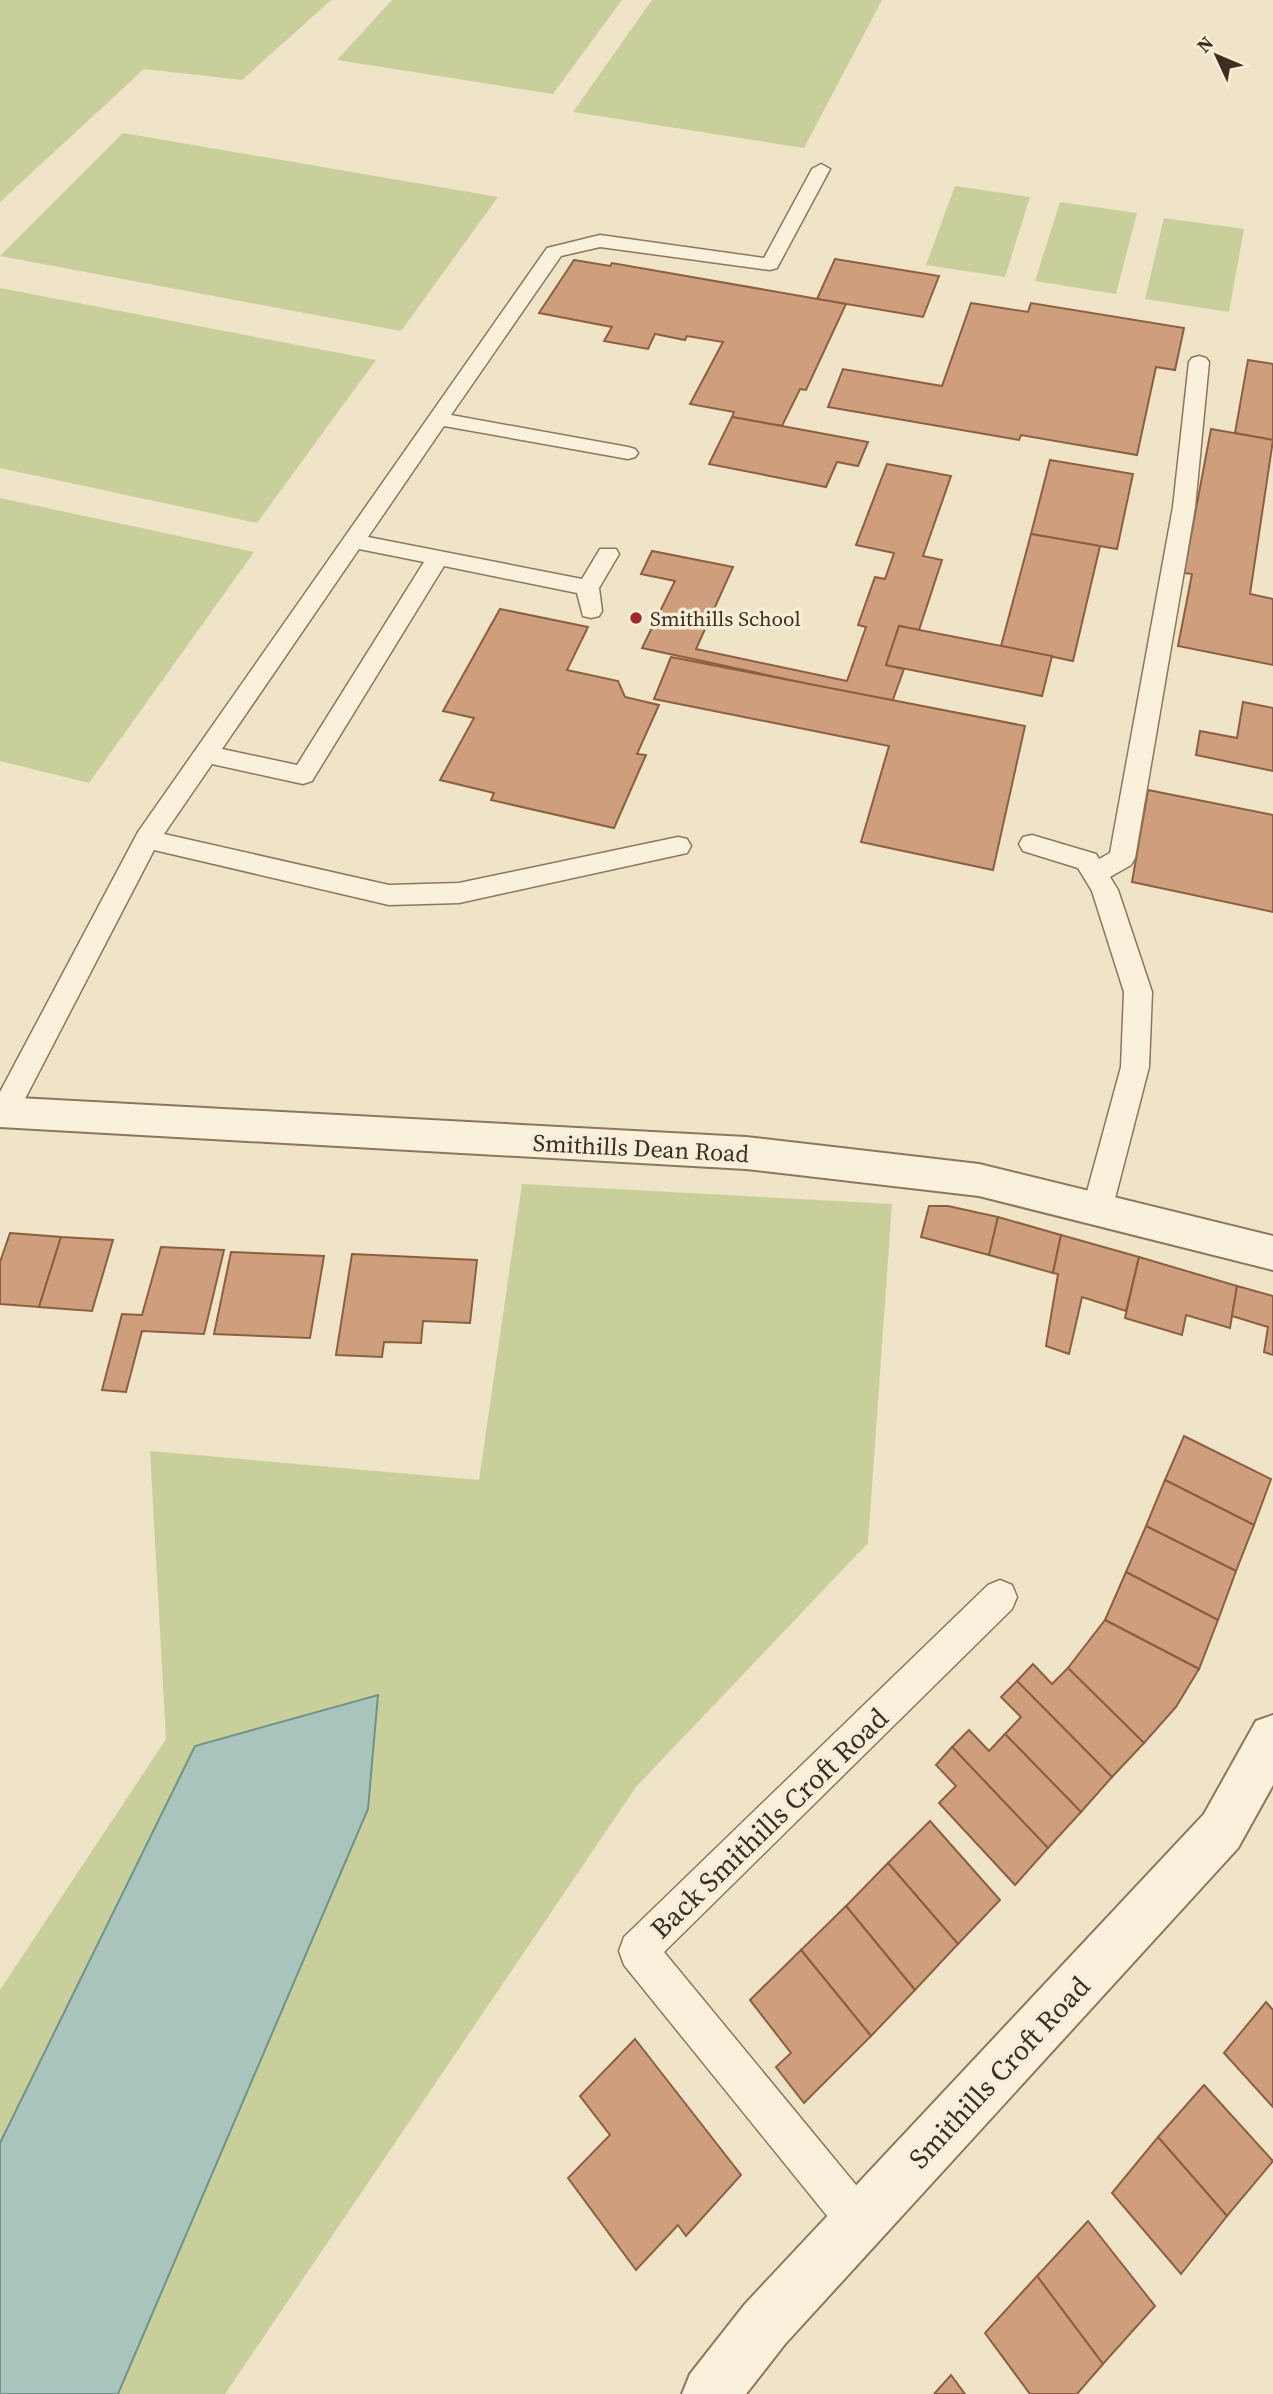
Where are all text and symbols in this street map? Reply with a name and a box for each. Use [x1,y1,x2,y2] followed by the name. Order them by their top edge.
[1182,21,1252,91] north arrow
[1191,30,1219,58] text: N
[650,604,801,633] place label: Smithills School
[628,610,644,626] marker: Smithills School
[532,1126,750,1170] street label: Smithills Dean Road
[642,1699,896,1947] street label: Back Smithills Croft Road
[900,1967,1098,2176] street label: Smithills Croft Road

